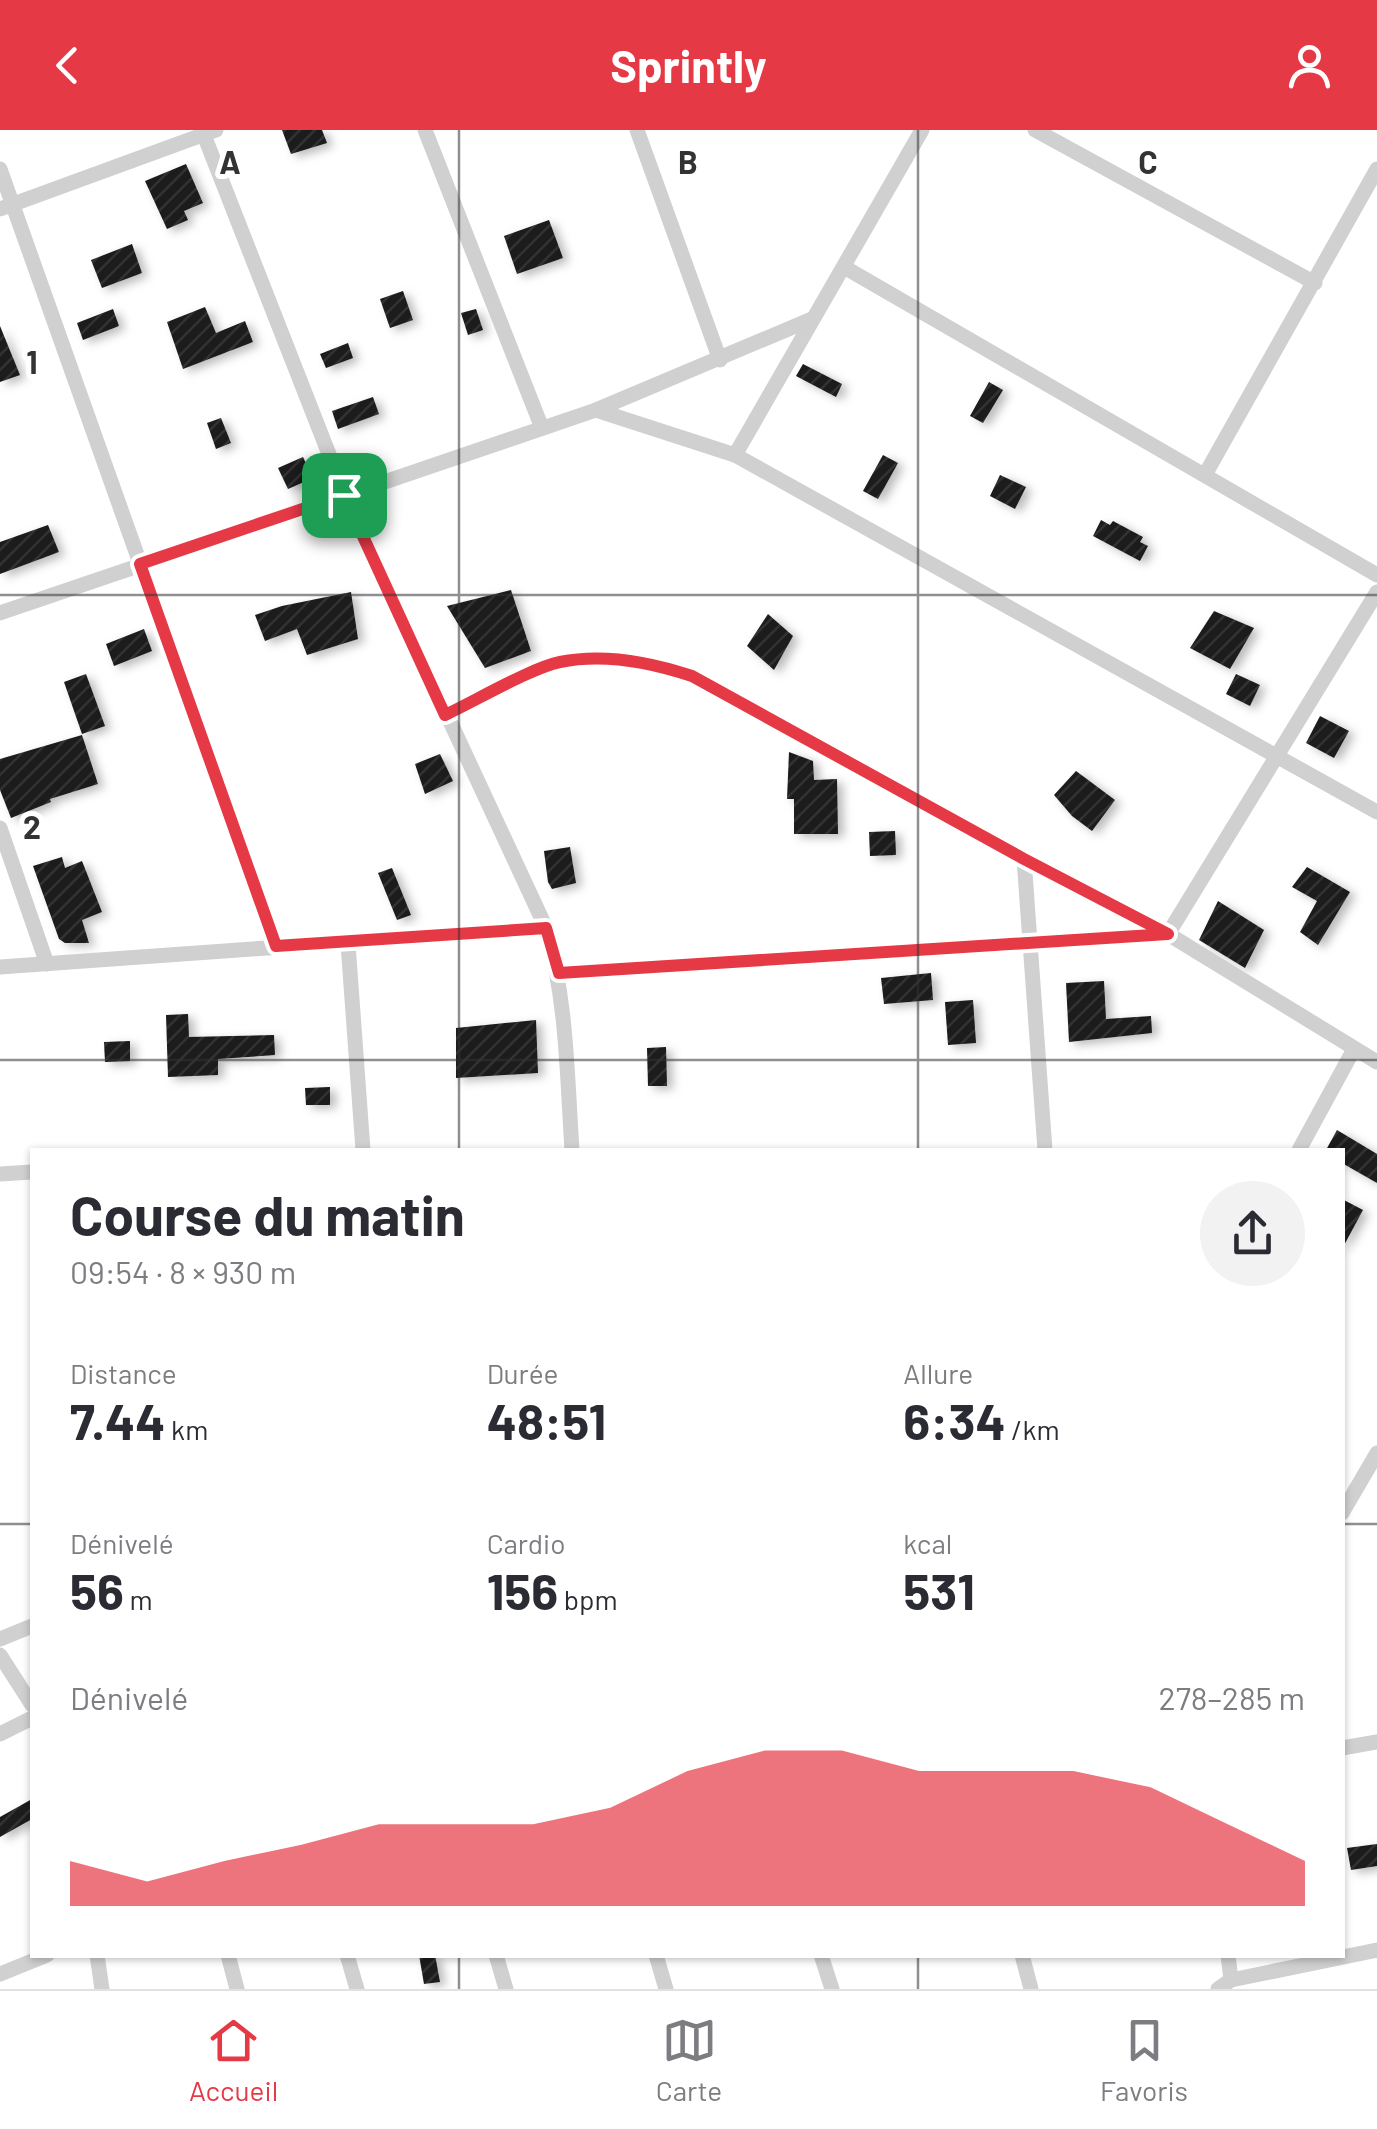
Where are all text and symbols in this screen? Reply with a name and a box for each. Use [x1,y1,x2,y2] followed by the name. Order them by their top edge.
[40,38,95,93] icon: back
[610,38,767,92] text: Sprintly
[1282,38,1337,93] icon: person
[219,142,241,180] text: A
[678,142,698,180] text: B
[1138,142,1158,180] text: C
[26,342,38,380] text: 1
[302,453,387,538] pin
[317,468,372,523] icon: arrive
[23,807,41,845] text: 2
[70,1181,465,1247] text: Course du matin
[1200,1181,1305,1286] button: share
[70,1252,296,1290] text: 09:54 · 8 × 930 m
[70,1356,177,1390] text: Distance
[487,1356,558,1390] text: Durée
[903,1356,973,1390] text: Allure
[70,1390,166,1450] text: 7.44
[487,1390,606,1450] text: 48:51
[903,1390,1006,1450] text: 6:34
[166,1412,208,1446] text: km
[1006,1412,1060,1446] text: /km
[70,1526,174,1560] text: Dénivelé
[487,1526,566,1560] text: Cardio
[903,1526,952,1560] text: kcal
[70,1560,124,1620] text: 56
[487,1560,558,1620] text: 156
[903,1560,975,1620] text: 531
[124,1582,153,1616] text: m
[558,1582,618,1616] text: bpm
[70,1678,188,1716] text: Dénivelé
[1159,1678,1305,1716] text: 278–285 m
[189,2013,278,2107] tab: Accueil
[656,2013,722,2107] tab: Carte
[1100,2013,1188,2107] tab: Favoris

